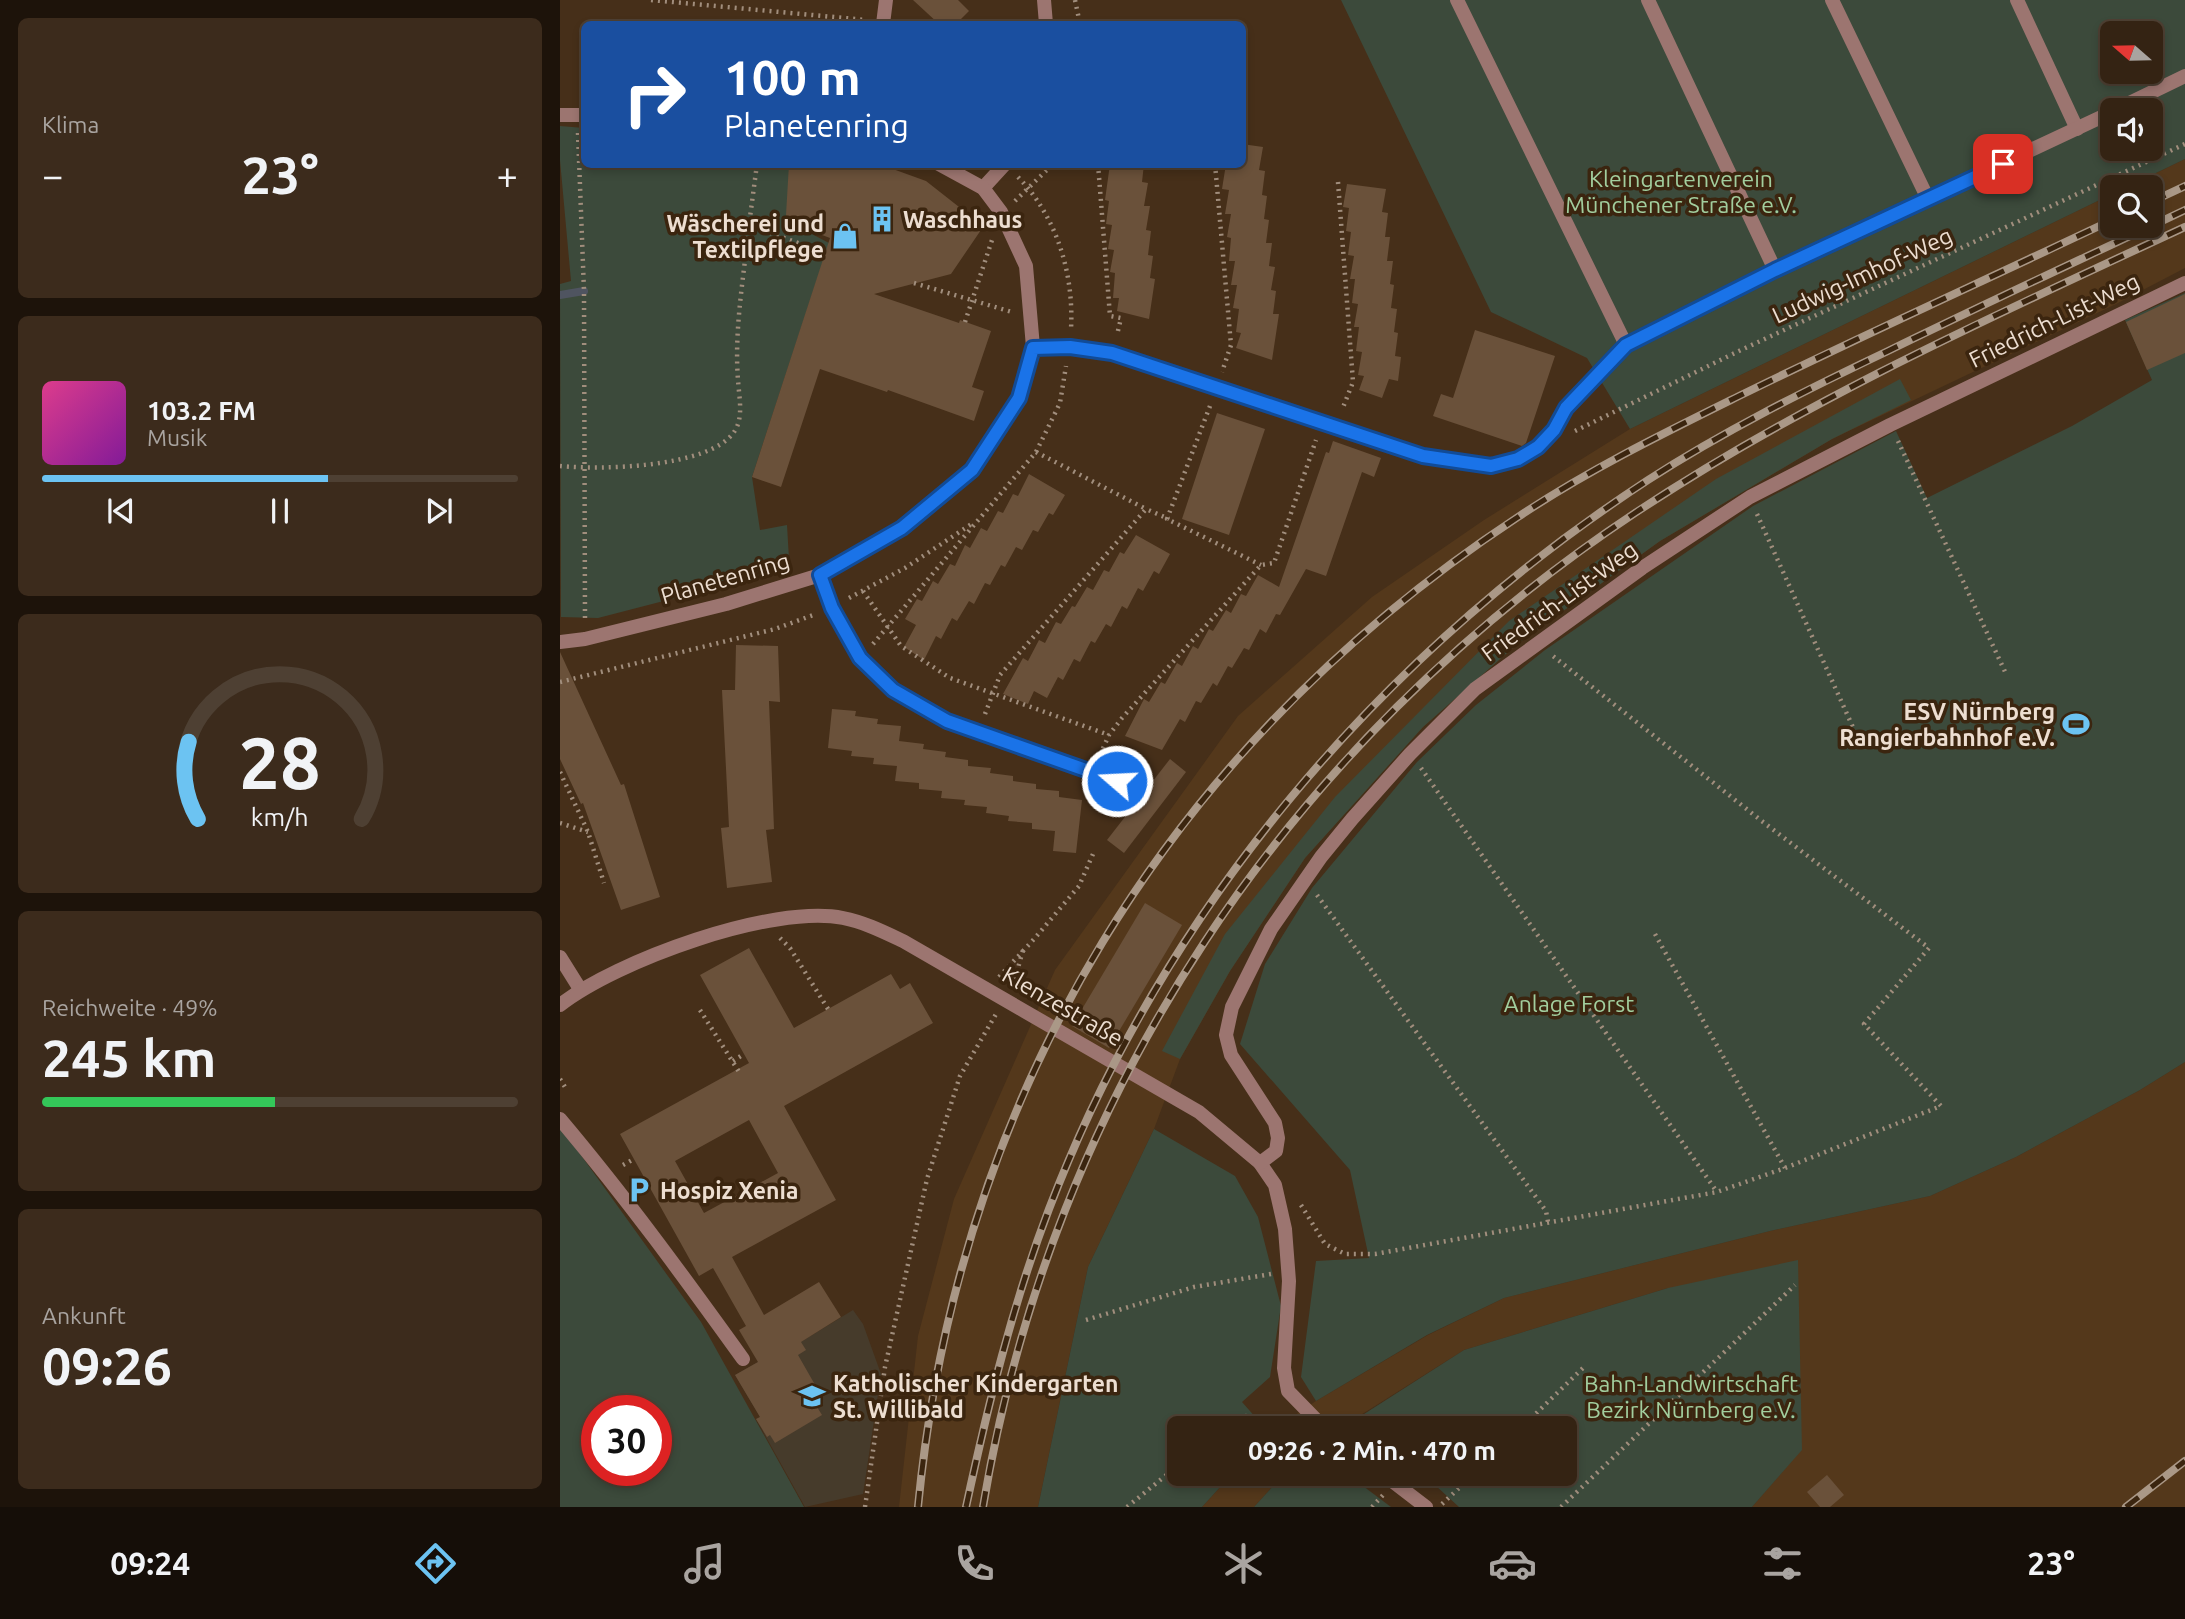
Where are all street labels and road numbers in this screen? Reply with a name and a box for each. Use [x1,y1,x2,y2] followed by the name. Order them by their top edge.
[1768,222,1956,328] street label: Ludwig-Imhof-Weg
[1965,268,2143,372] street label: Friedrich-List-Weg
[1476,536,1642,666] street label: Friedrich-List-Weg
[658,548,792,608] street label: Planetenring
[998,961,1128,1051] street label: Klenzestraße

